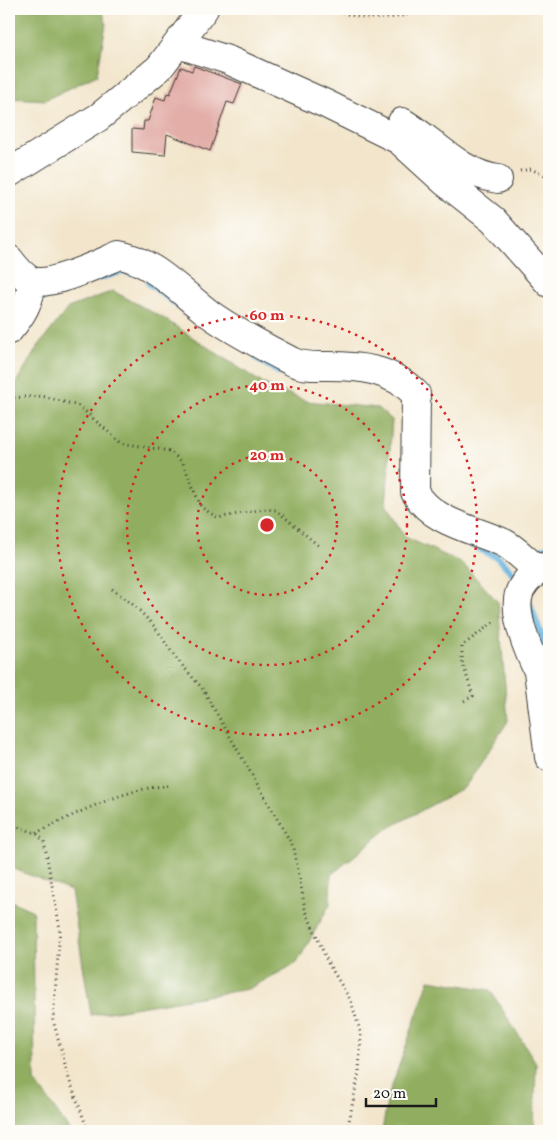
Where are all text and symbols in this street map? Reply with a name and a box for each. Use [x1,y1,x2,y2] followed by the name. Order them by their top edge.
[250,306,285,327] text: 60 m
[249,376,285,397] text: 40 m
[250,446,285,467] text: 20 m
[258,516,276,534] centre of rings
[366,1075,436,1107] scale bar
[373,1084,406,1105] text: 20 m

